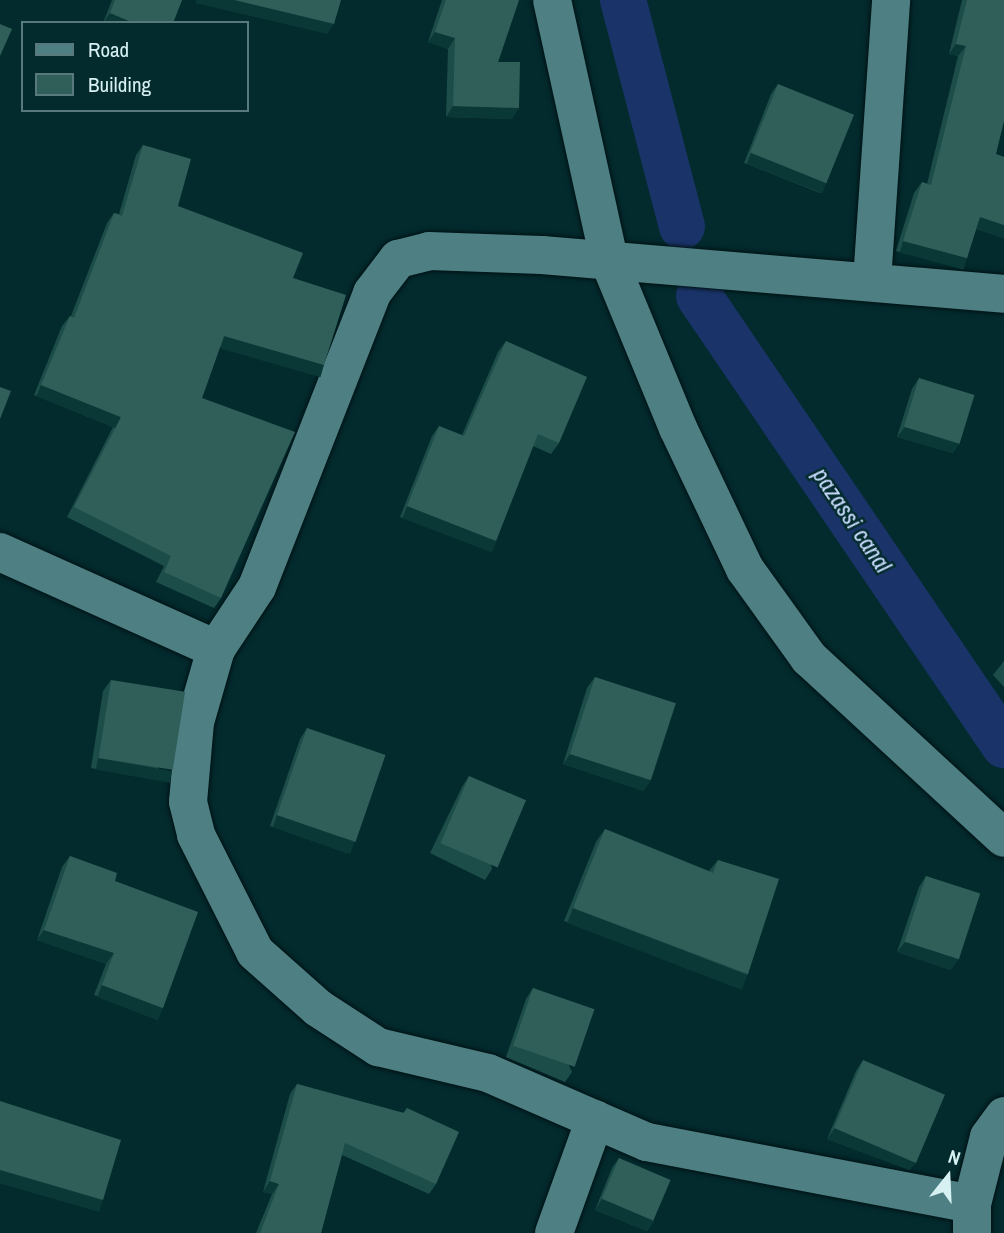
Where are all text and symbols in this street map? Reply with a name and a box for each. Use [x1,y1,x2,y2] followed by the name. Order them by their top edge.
[21,21,248,112] legend
[88,35,129,64] text: Road
[88,70,151,99] text: Building
[806,462,898,578] water label: pazassi canal
[913,1142,983,1212] north arrow
[945,1143,964,1171] text: N

